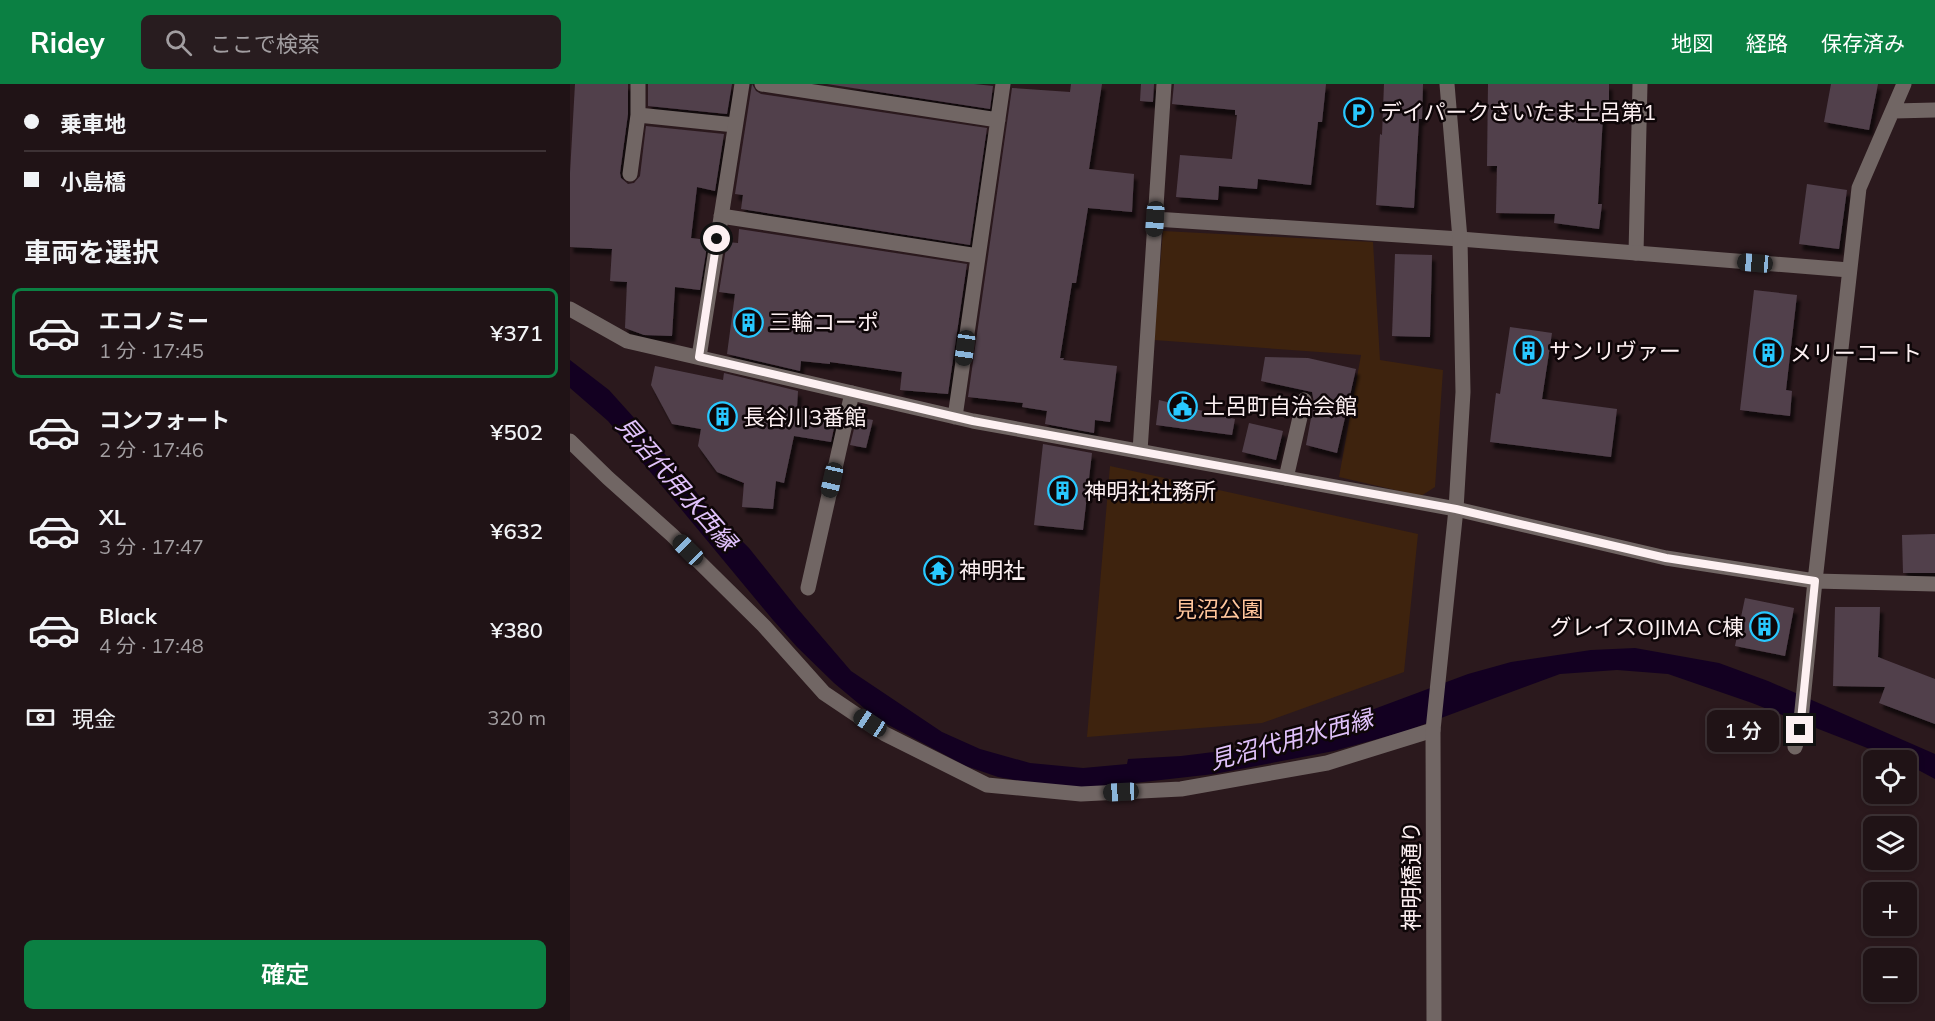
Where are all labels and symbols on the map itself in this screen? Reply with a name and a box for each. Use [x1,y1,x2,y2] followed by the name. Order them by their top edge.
[1343,96,1375,128] parking icon: デイパークさいたま土呂第1
[1380,98,1656,126] place label: デイパークさいたま土呂第1
[1145,200,1165,238] car
[703,225,730,252] route start
[1736,252,1774,274] car
[732,306,764,338] building icon: 三輪コーポ
[769,308,879,336] place label: 三輪コーポ
[954,329,976,367] car
[1512,335,1544,367] building icon: サンリヴァー
[1549,337,1681,365] place label: サンリヴァー
[1753,337,1785,369] building icon: メリーコート
[1790,339,1922,367] place label: メリーコート
[1166,390,1198,422] public building icon: 土呂町自治会館
[1203,392,1357,420] place label: 土呂町自治会館
[706,401,738,433] building icon: 長谷川3番館
[743,403,866,431] place label: 長谷川3番館
[611,410,745,559] water label: 見沼代用水西縁
[819,460,845,500] car
[1047,475,1079,507] building icon: 神明社社務所
[1084,477,1216,505] place label: 神明社社務所
[669,531,707,569] car
[922,554,954,586] temple icon: 神明社
[959,556,1025,584] place label: 神明社
[1175,595,1263,623] park label: 見沼公園
[1749,611,1781,643] building icon: グレイスOJIMA C棟
[1550,613,1744,641] place label: グレイスOJIMA C棟
[1206,702,1379,775] water label: 見沼代用水西縁
[850,706,890,740] car
[1707,709,1779,751] callout: 1 分
[1786,716,1813,743] route end
[1103,782,1139,802] car
[1397,821,1425,931] street label: 神明橋通り

